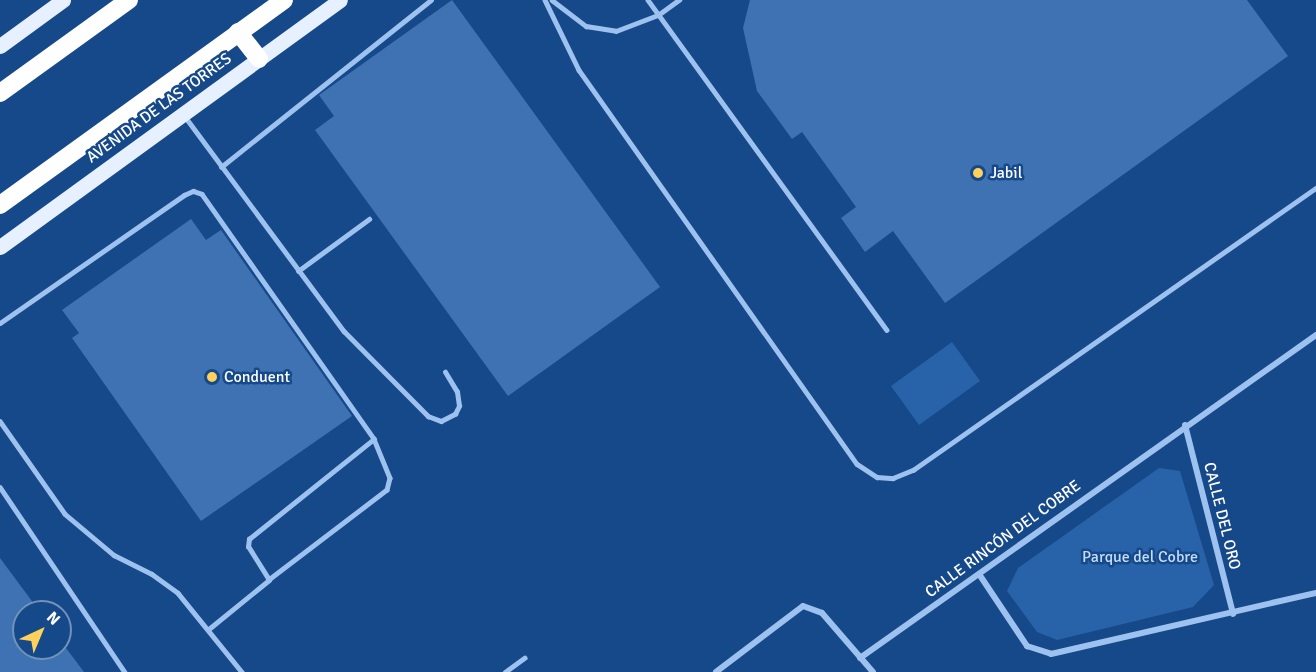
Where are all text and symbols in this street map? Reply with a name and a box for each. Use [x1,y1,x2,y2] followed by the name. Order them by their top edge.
[83,49,235,167] street label: AVENIDA DE LAS TORRES
[990,163,1022,183] place label: Jabil
[971,166,985,180] marker: Jabil
[224,367,290,387] place label: Conduent
[205,370,219,384] marker: Conduent
[1199,460,1245,572] street label: CALLE DEL ORO
[921,476,1085,602] street label: CALLE RINCÓN DEL COBRE
[1082,547,1198,567] park label: Parque del Cobre
[12,600,72,660] north arrow
[42,607,64,630] text: N

